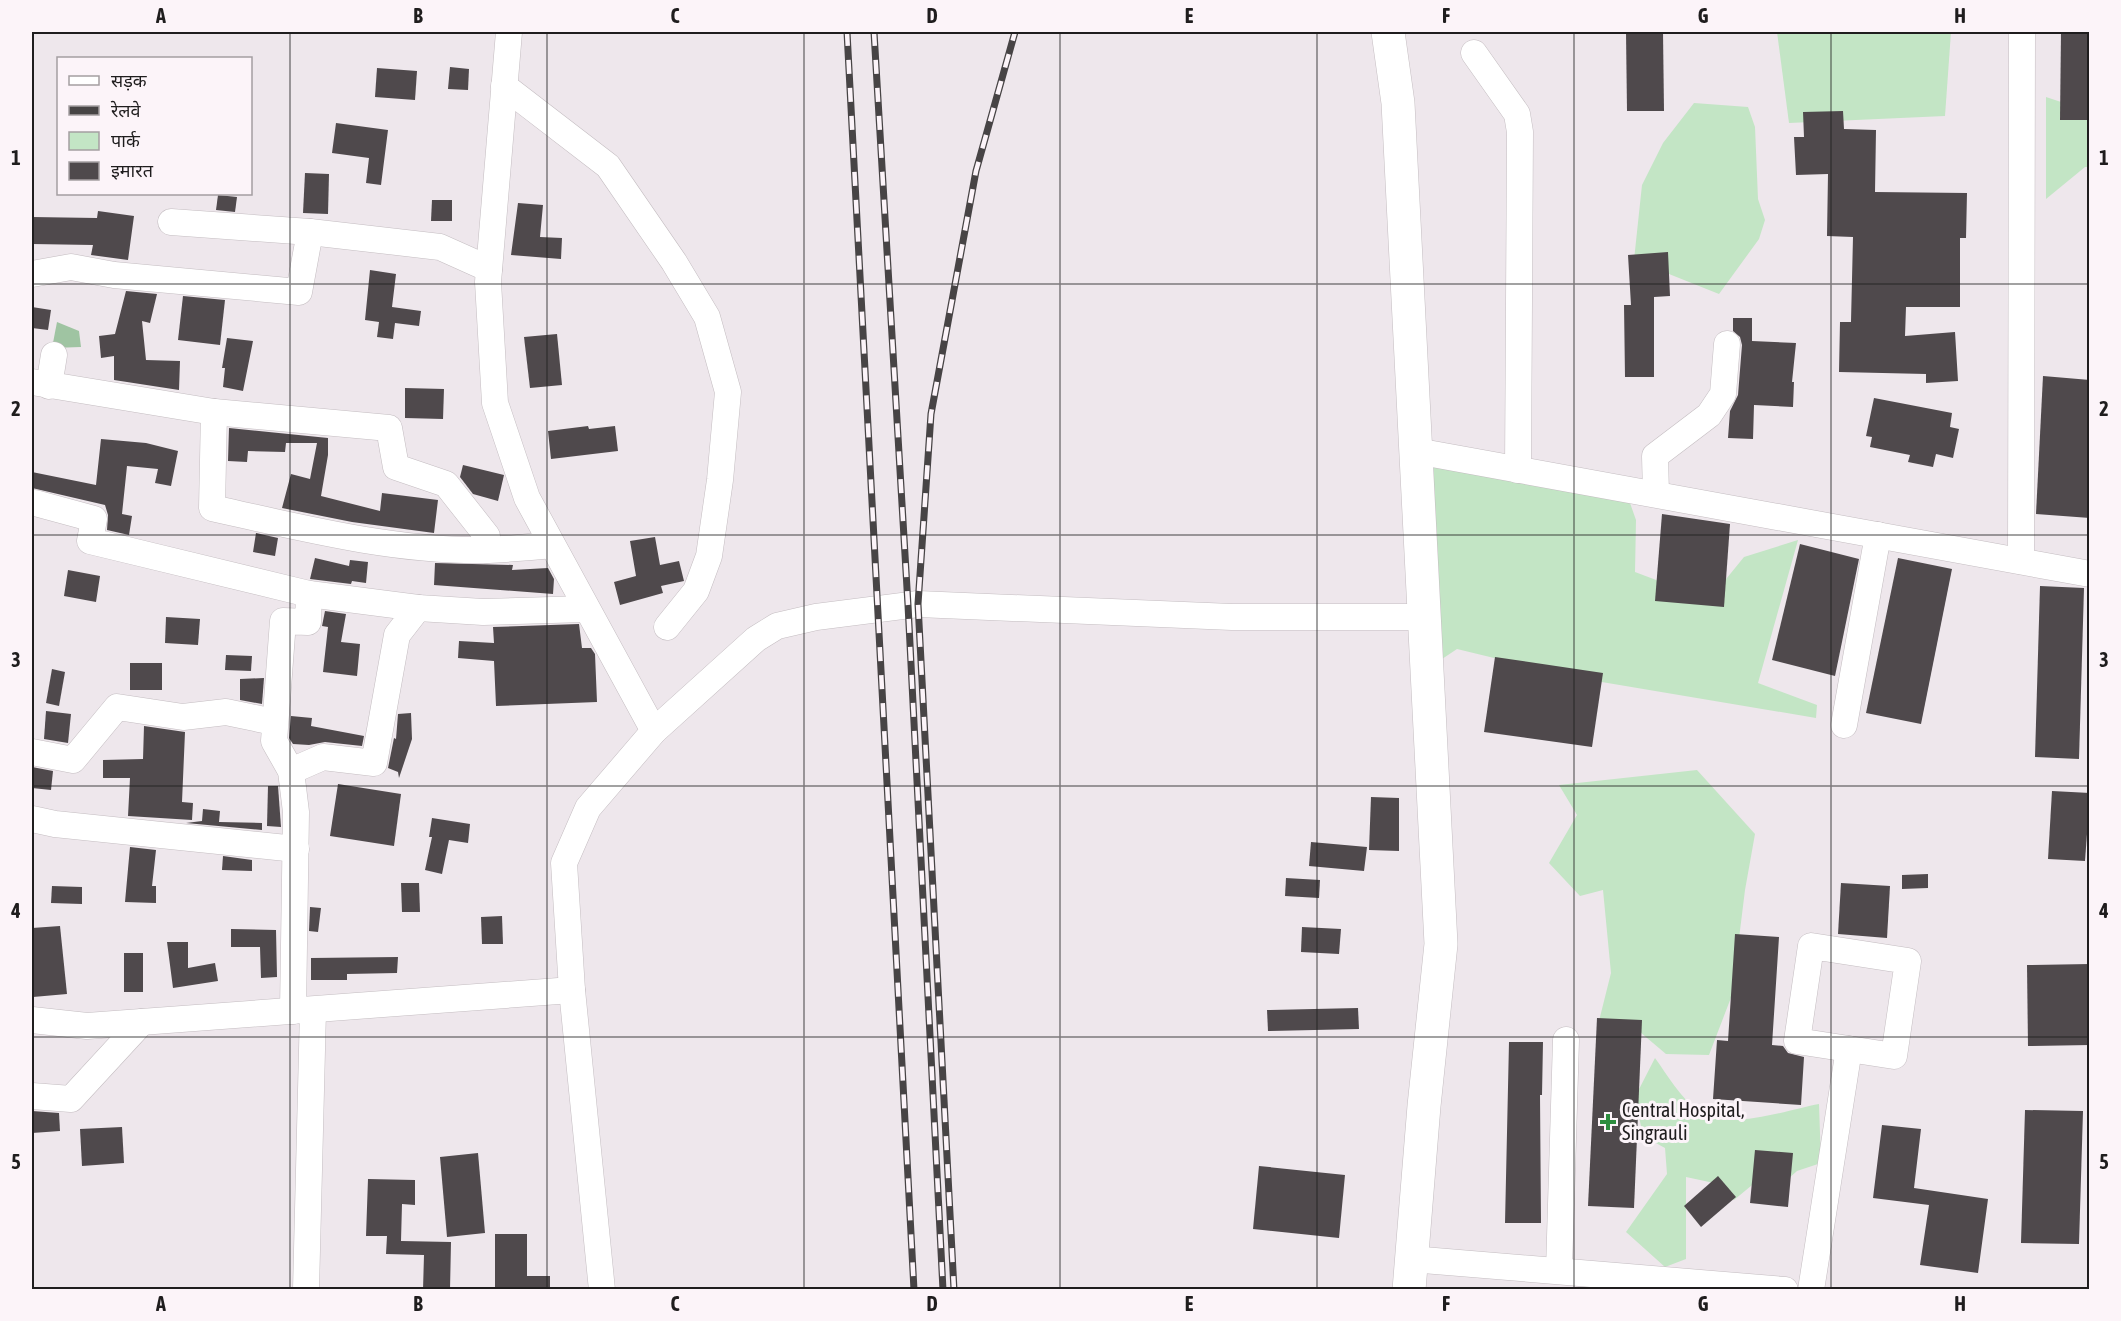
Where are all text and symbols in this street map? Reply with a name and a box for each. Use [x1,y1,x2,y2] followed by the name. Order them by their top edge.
[155,4,166,27] text: A
[413,4,423,27] text: B
[671,4,680,27] text: C
[926,4,938,27] text: D
[1185,4,1194,27] text: E
[1442,4,1450,27] text: F
[1698,4,1709,27] text: G
[1954,4,1966,27] text: H
[57,57,252,195] legend
[111,70,148,91] text: सड़क
[110,100,142,121] text: रेलवे
[111,130,141,151] text: पार्क
[11,146,21,169] text: 1
[2099,146,2109,169] text: 1
[111,160,154,181] text: इमारत
[11,397,21,420] text: 2
[2099,397,2109,420] text: 2
[11,648,21,671] text: 3
[2099,648,2109,671] text: 3
[10,899,21,922] text: 4
[2098,899,2109,922] text: 4
[1622,1098,1744,1144] place label: Central Hospital, Singrauli
[1599,1113,1617,1131] marker: Central Hospital, Singrauli
[11,1150,21,1173] text: 5
[2099,1150,2109,1173] text: 5
[155,1292,166,1315] text: A
[413,1292,423,1315] text: B
[671,1292,680,1315] text: C
[926,1292,938,1315] text: D
[1185,1292,1194,1315] text: E
[1442,1292,1450,1315] text: F
[1698,1292,1709,1315] text: G
[1954,1292,1966,1315] text: H

